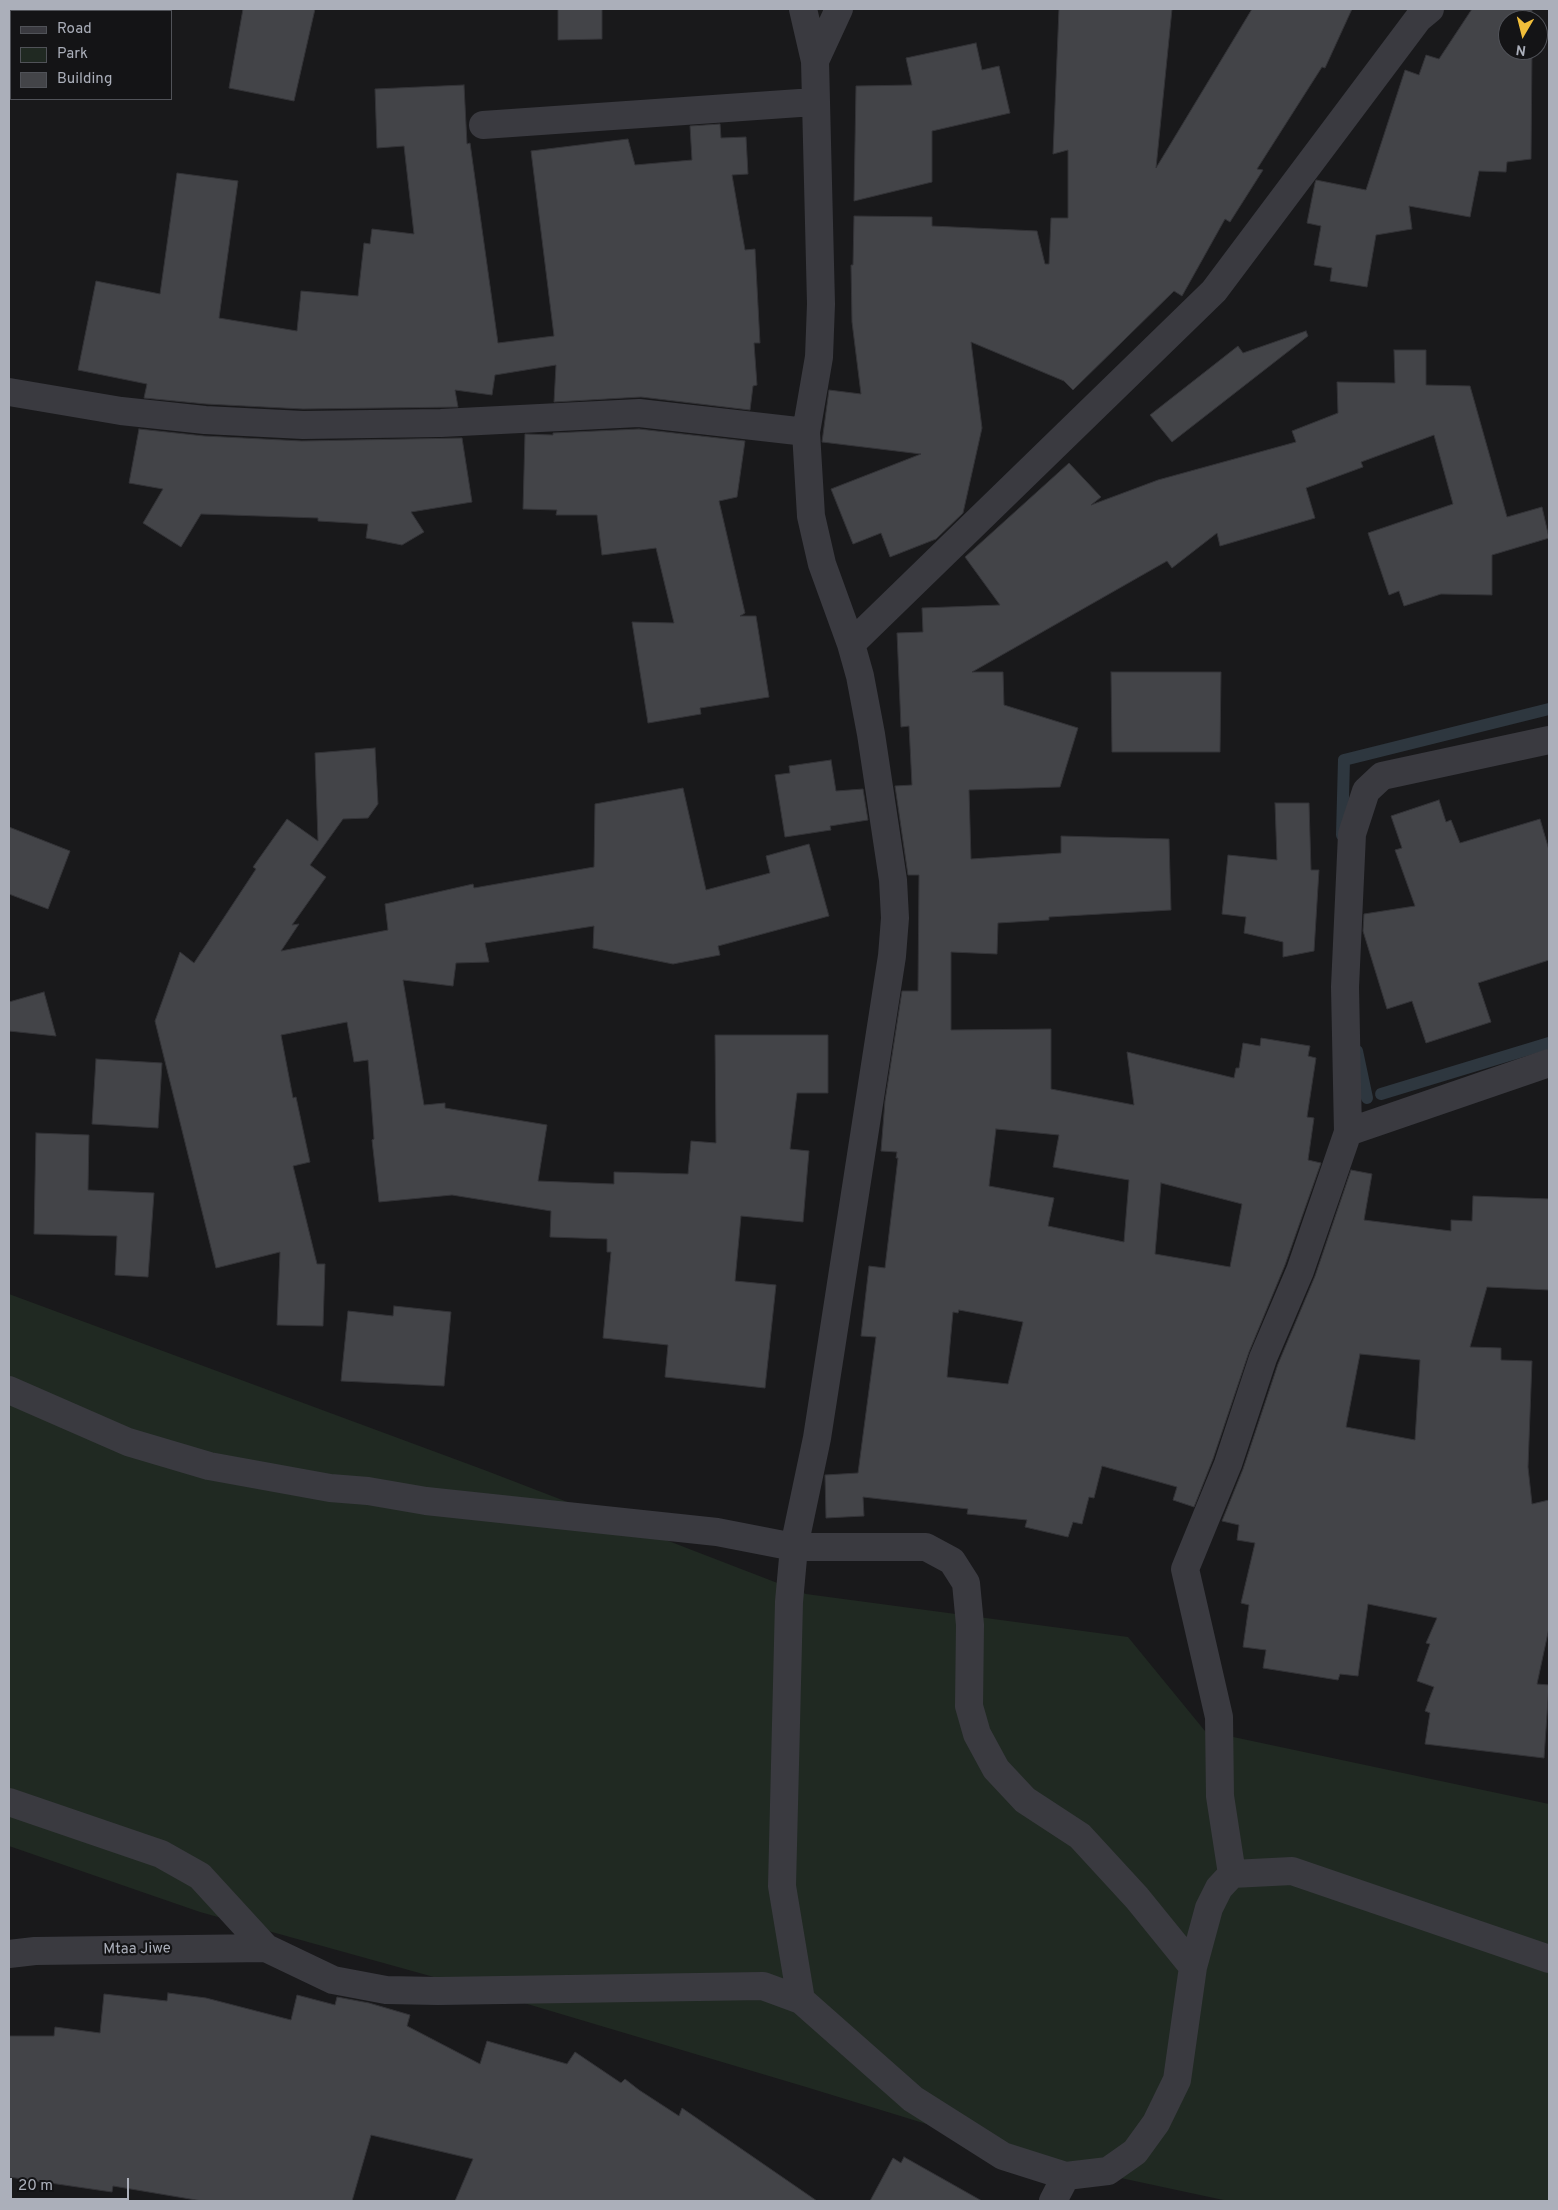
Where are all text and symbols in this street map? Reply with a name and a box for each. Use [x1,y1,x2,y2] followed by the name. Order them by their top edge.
[10,10,172,100] legend
[1498,10,1548,60] north arrow
[57,20,92,39] text: Road
[1515,40,1527,58] text: N
[57,45,88,64] text: Park
[57,70,112,89] text: Building
[103,1940,171,1960] street label: Mtaa Jiwe
[12,2168,131,2200] scale bar
[18,2177,53,2196] text: 20 m

